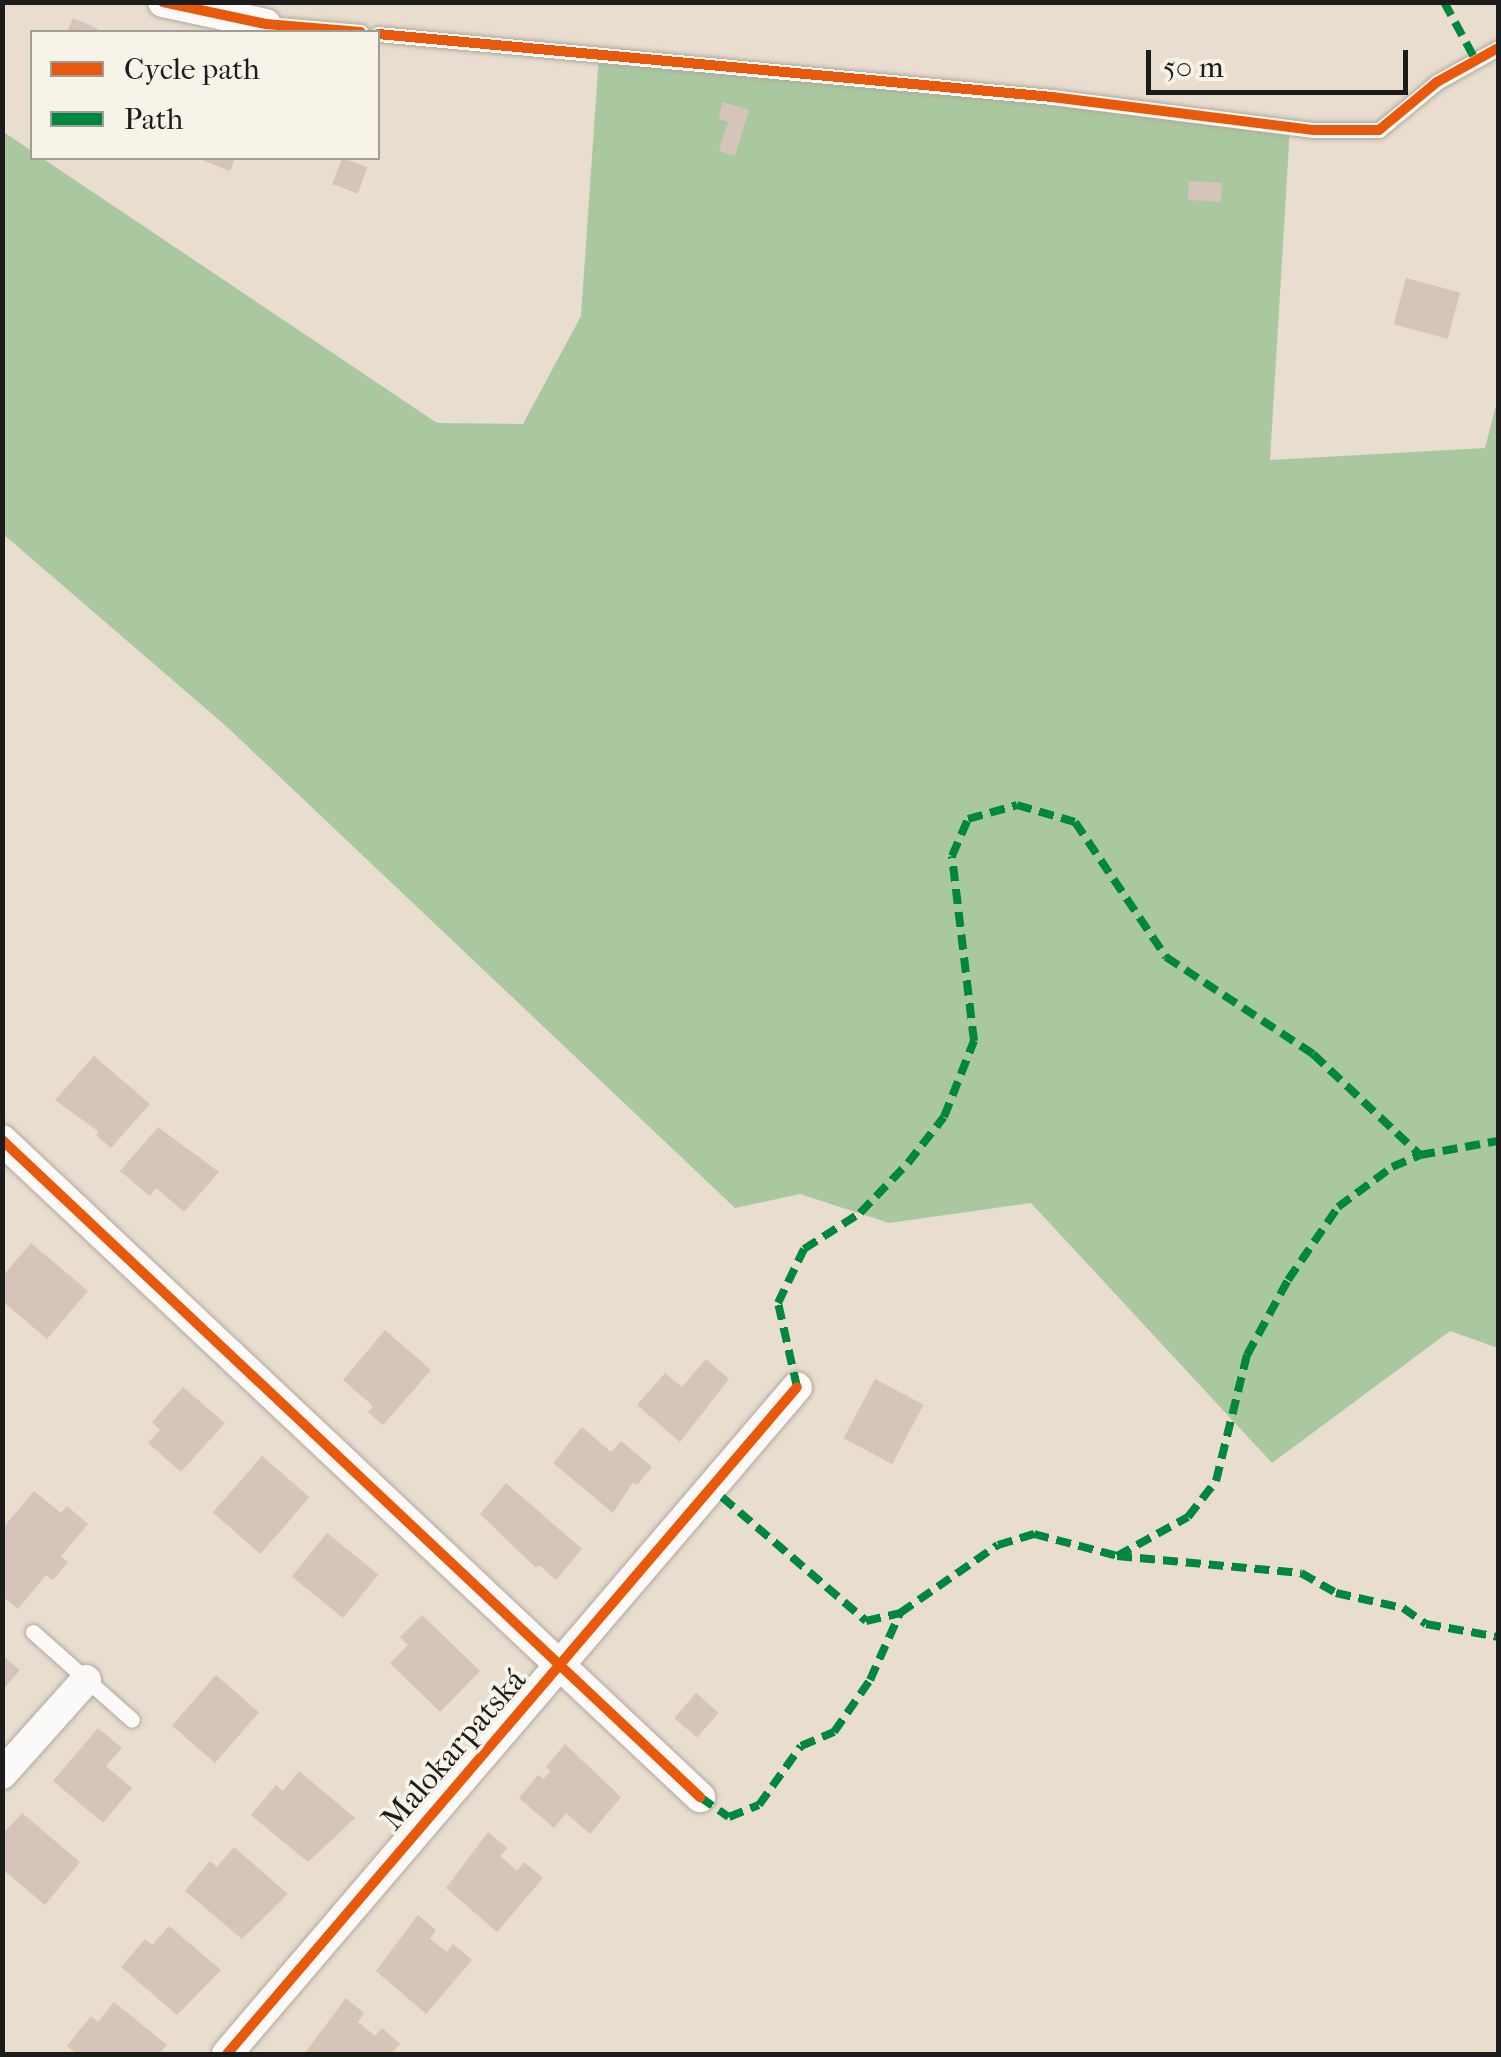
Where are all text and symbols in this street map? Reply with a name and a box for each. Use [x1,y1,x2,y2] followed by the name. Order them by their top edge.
[30,30,380,160] legend
[1151,30,1414,92] scale bar
[1163,50,1224,85] text: 50 m
[124,52,260,87] text: Cycle path
[124,102,183,137] text: Path
[374,1662,534,1838] street label: Malokarpatská

